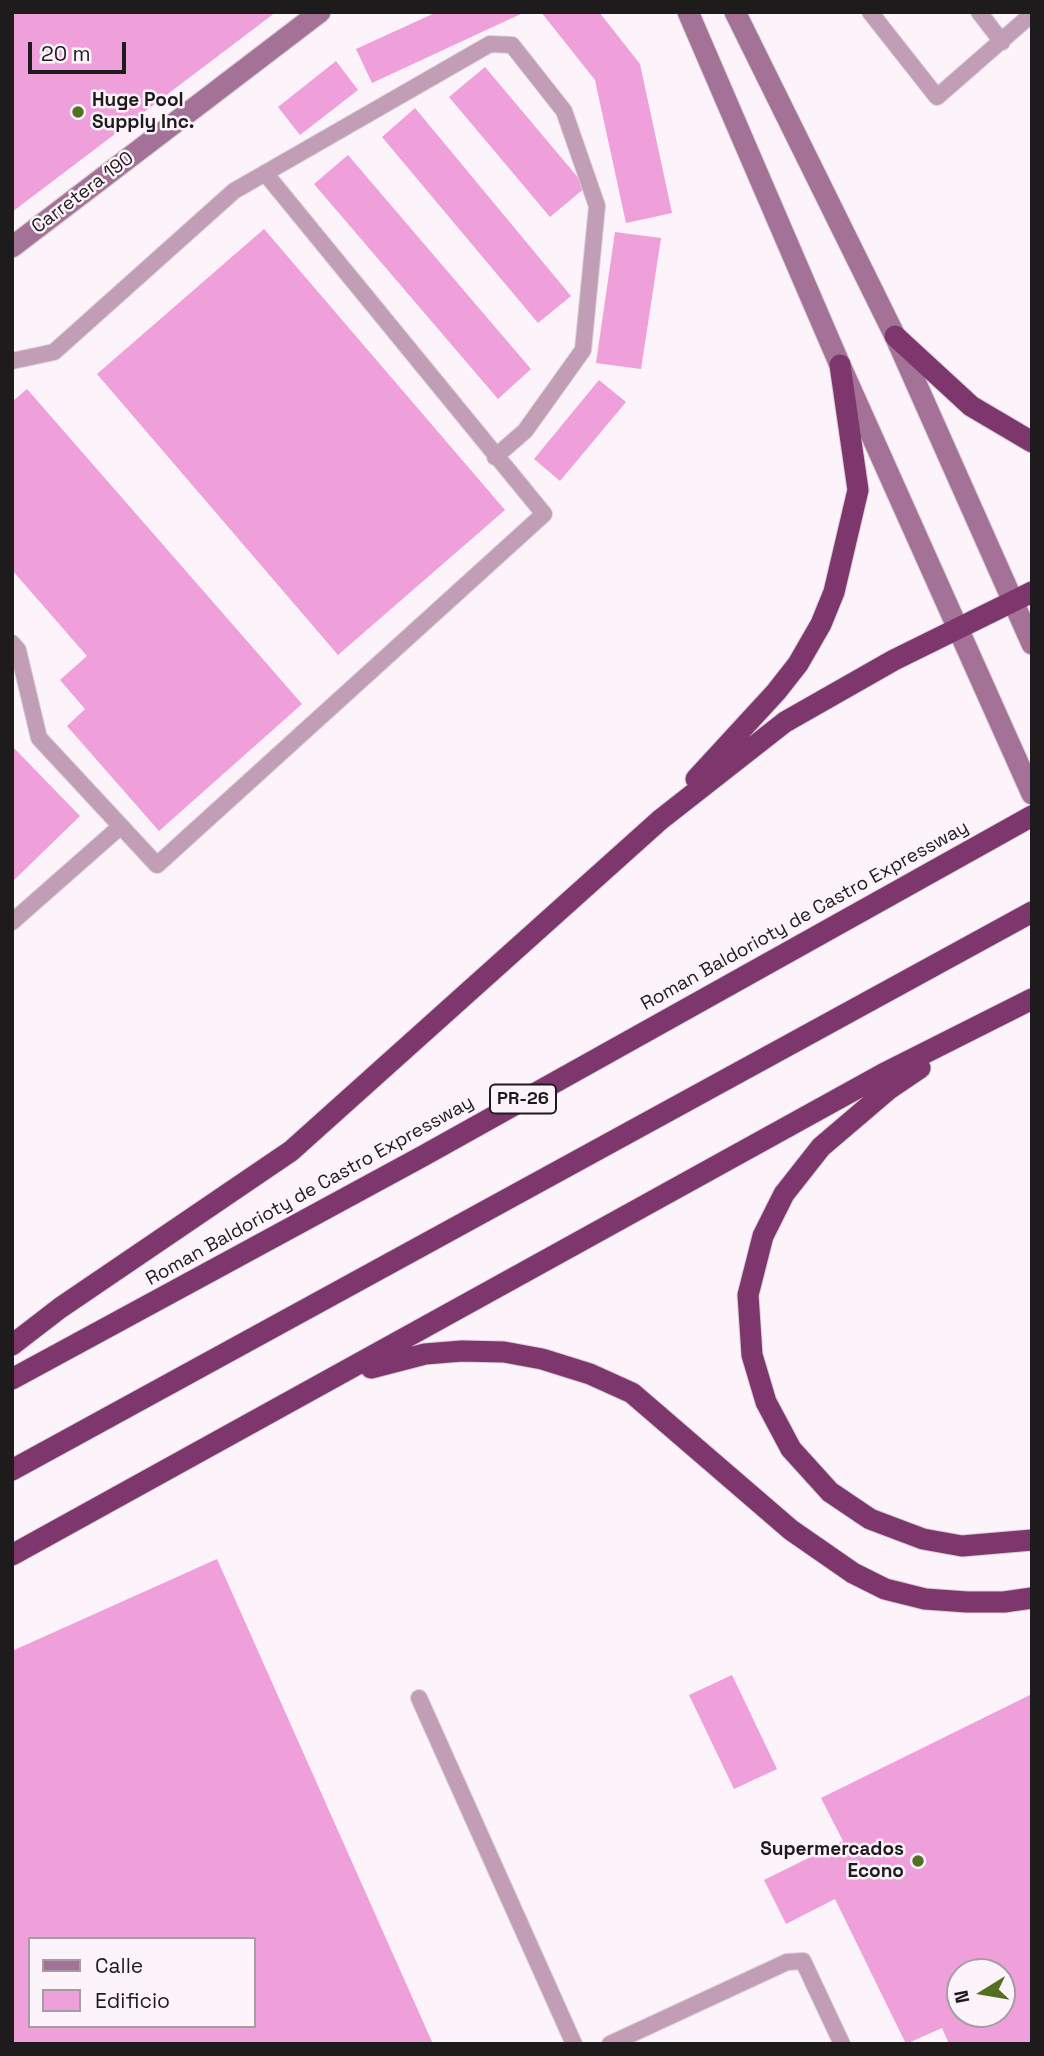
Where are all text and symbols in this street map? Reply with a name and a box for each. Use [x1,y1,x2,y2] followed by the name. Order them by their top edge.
[32,28,130,72] scale bar
[41,40,91,67] text: 20 m
[92,90,194,134] place label: Huge Pool Supply Inc.
[70,104,86,120] marker: Huge Pool Supply Inc.
[27,147,139,239] street label: Carretera 190
[637,816,973,1016] street label: Roman Baldorioty de Castro Expressway
[490,1084,556,1114] road number: PR-26
[142,1091,478,1291] street label: Roman Baldorioty de Castro Expressway
[760,1839,904,1883] place label: Supermercados Econo
[910,1853,926,1869] marker: Supermercados Econo
[28,1937,256,2028] legend
[95,1952,143,1979] text: Calle
[946,1958,1016,2028] north arrow
[95,1987,170,2014] text: Edificio
[948,1988,975,2005] text: N

